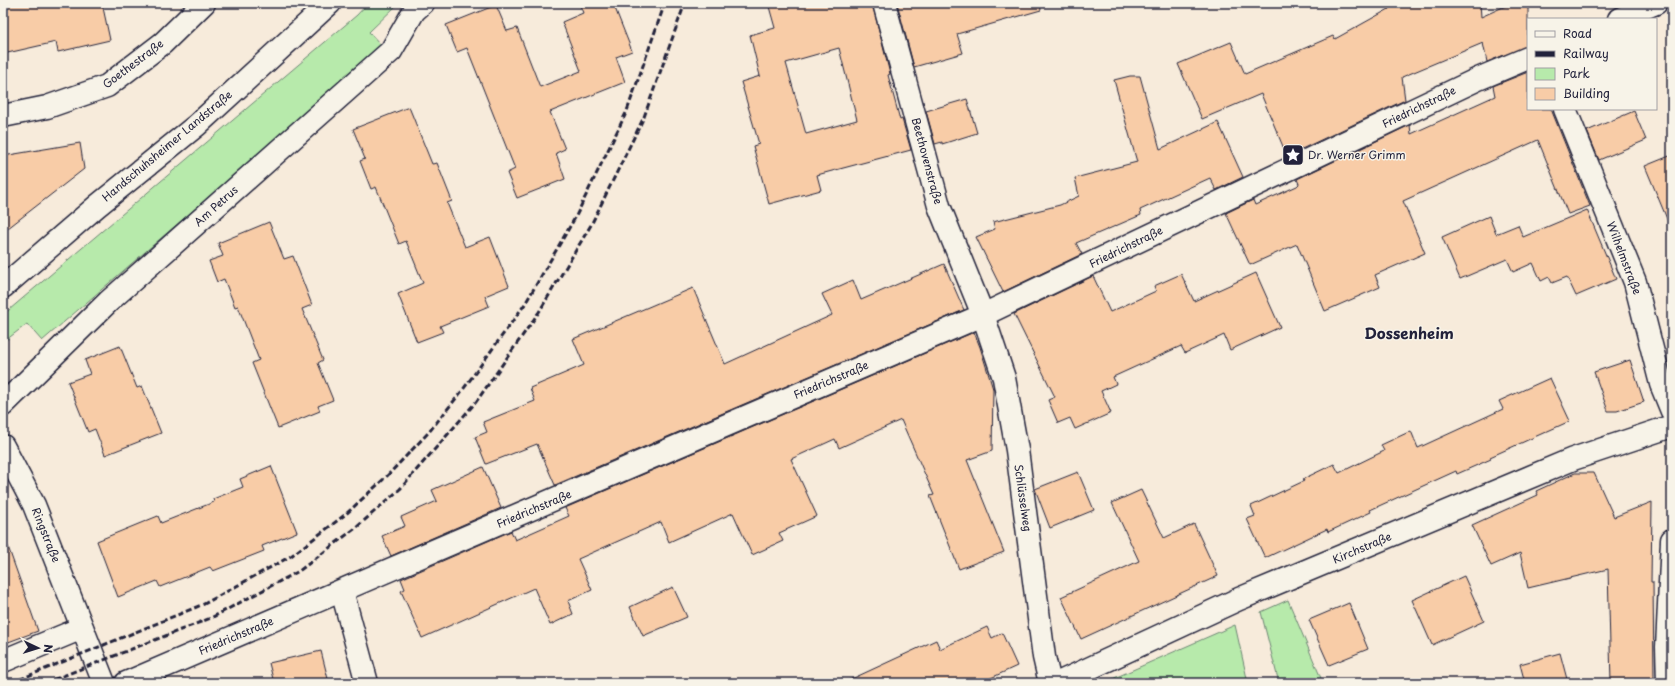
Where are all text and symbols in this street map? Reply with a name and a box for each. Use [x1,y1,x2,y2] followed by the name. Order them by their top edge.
[1527,18,1657,110] legend
[1563,24,1592,42] text: Road
[99,35,167,92] street label: Goethestraße
[1563,44,1609,62] text: Railway
[1563,64,1590,82] text: Park
[1379,81,1459,132] street label: Friedrichstraße
[1563,84,1610,102] text: Building
[98,86,236,205] street label: Handschuhsheimer Landstraße
[908,116,947,206] street label: Beethovenstraße
[1280,142,1306,168] place icon: Dr. Werner Grimm
[1308,146,1405,163] place label: Dr. Werner Grimm
[190,181,241,230] street label: Am Petrus
[1603,219,1646,297] street label: Wilhelmstraße
[1086,221,1166,272] street label: Friedrichstraße
[1364,321,1454,344] district label: Dossenheim
[791,356,871,403] street label: Friedrichstraße
[1010,463,1037,533] street label: Schlüsselweg
[494,485,574,532] street label: Friedrichstraße
[28,505,65,565] street label: Ringstraße
[1330,527,1394,568] street label: Kirchstraße
[196,612,276,659] street label: Friedrichstraße
[18,628,58,668] north arrow
[40,644,57,654] text: N

